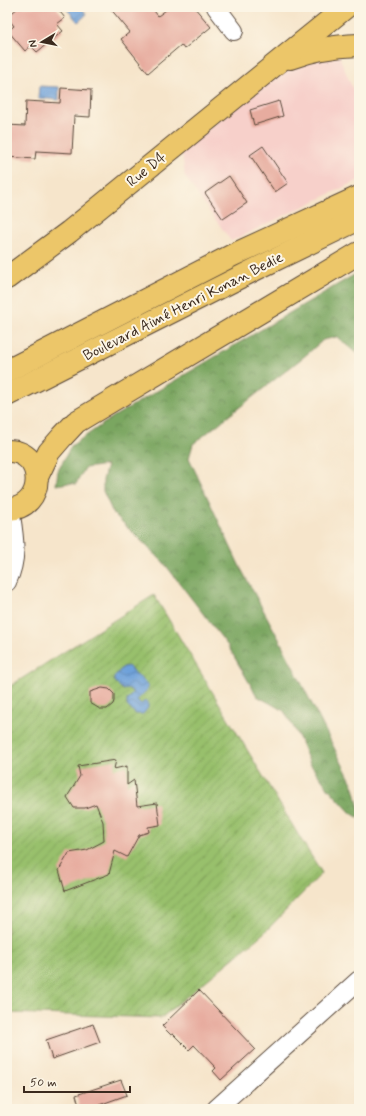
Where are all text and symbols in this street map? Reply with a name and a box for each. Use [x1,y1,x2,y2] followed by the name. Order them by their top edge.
[22,22,62,62] north arrow
[26,39,41,48] text: N
[123,148,171,192] street label: Rue D4
[80,248,287,366] street label: Boulevard Aimé Henri Konan Bedie
[24,1068,130,1094] scale bar
[30,1075,57,1091] text: 50 m

